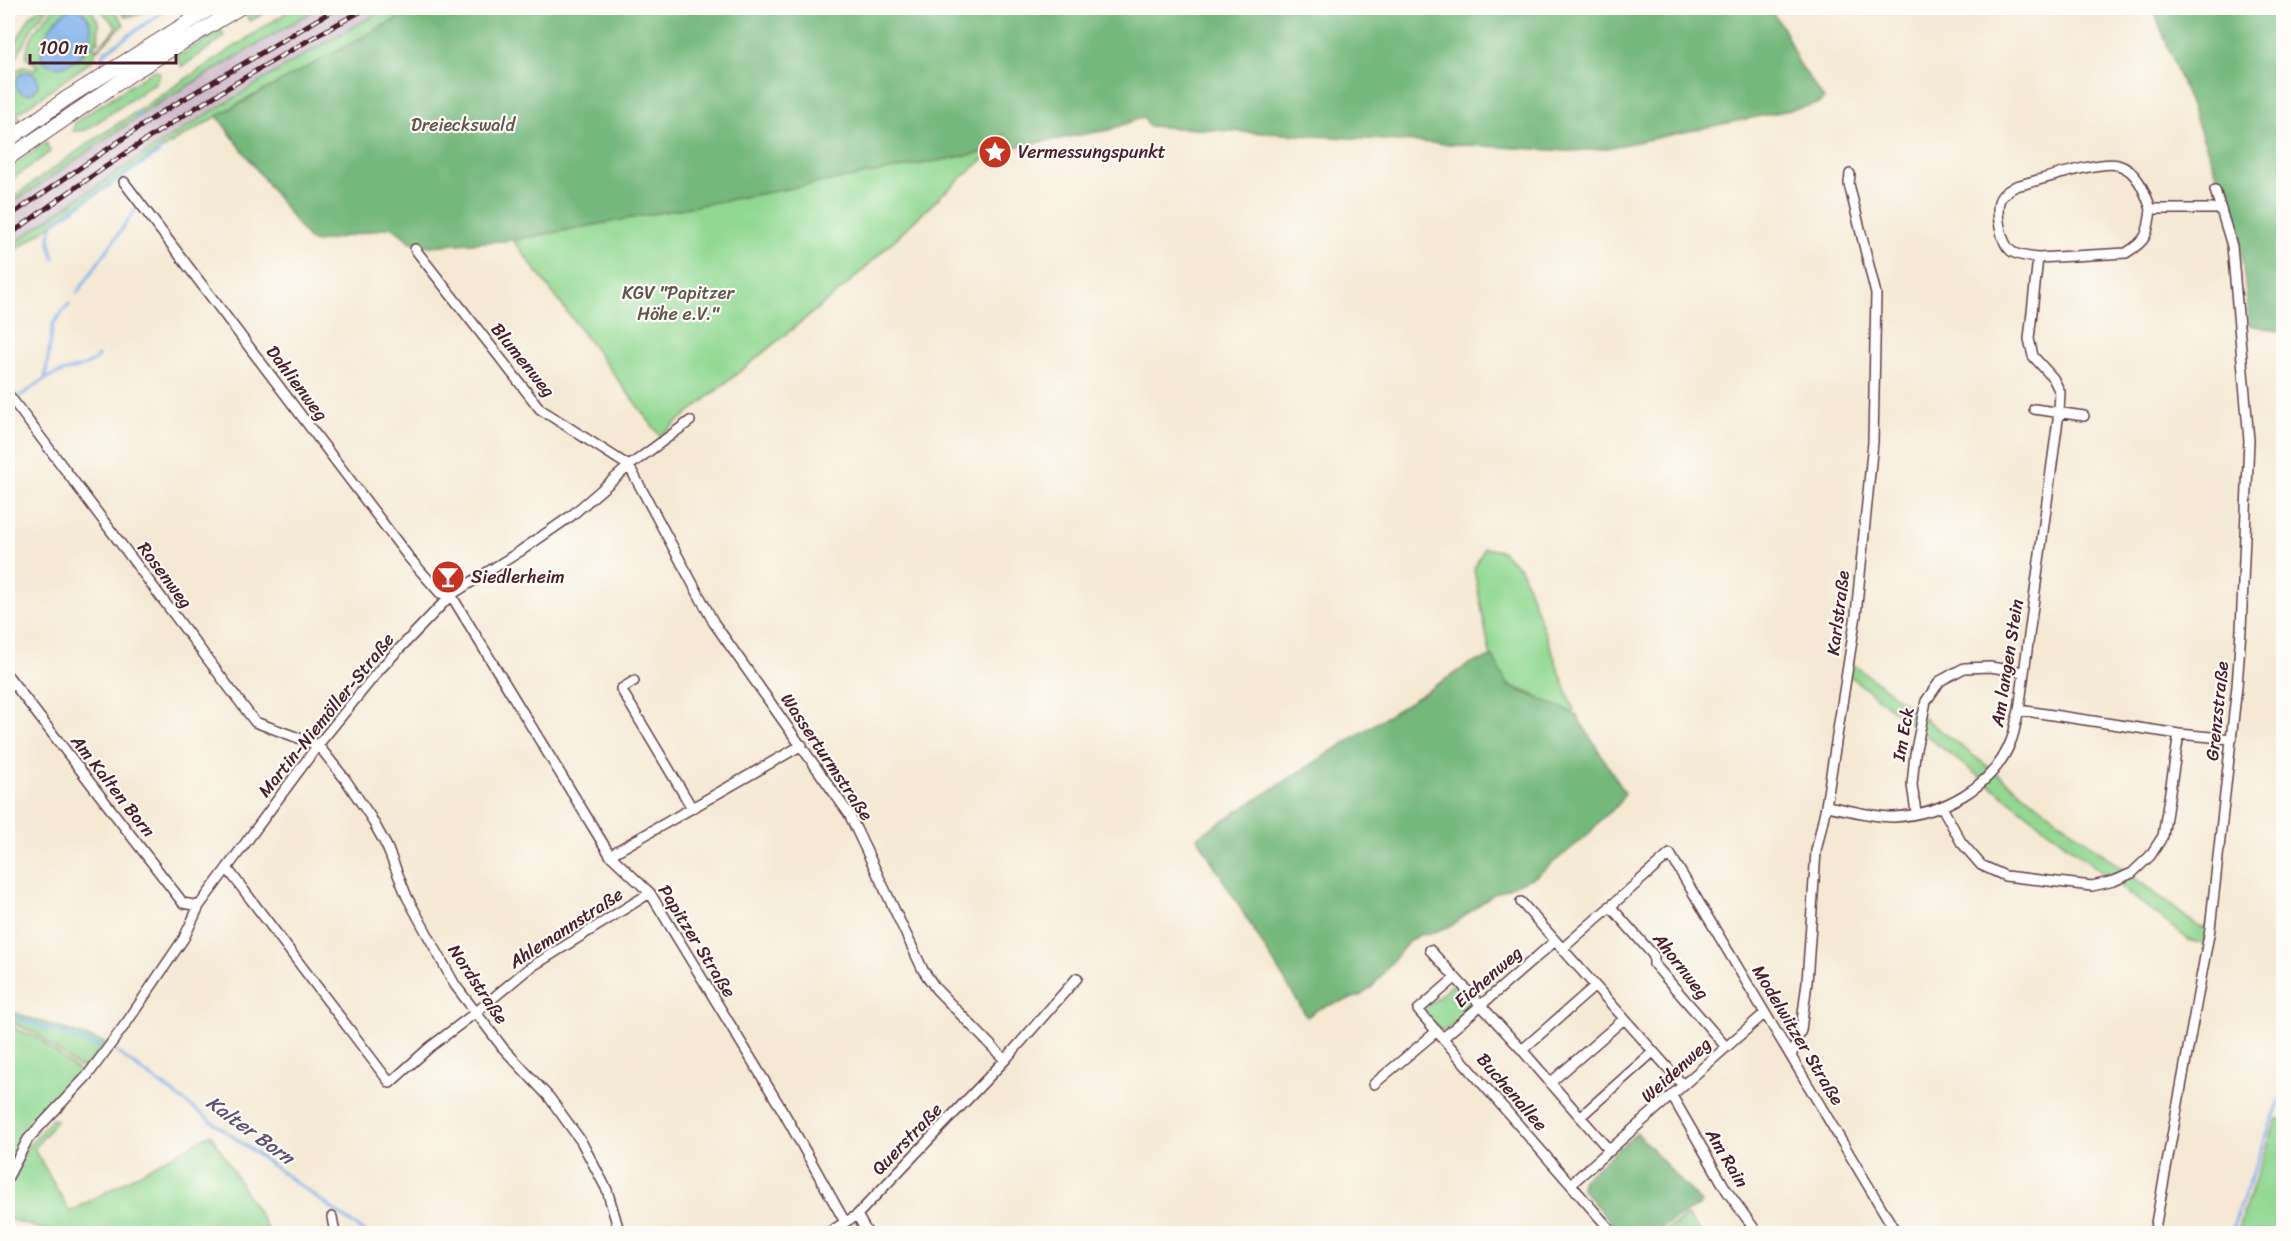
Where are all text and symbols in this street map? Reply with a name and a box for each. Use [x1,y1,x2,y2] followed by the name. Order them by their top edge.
[30,27,176,65] scale bar
[39,32,88,64] text: 100 m
[411,109,516,141] park label: Dreieckswald
[977,134,1013,170] place icon: Vermessungspunkt
[1018,136,1166,168] place label: Vermessungspunkt
[622,277,736,330] park label: KGV "Papitzer Höhe e.V."
[482,315,564,405] street label: Blumenweg
[258,338,336,428] street label: Dahlienweg
[129,534,201,616] street label: Rosenweg
[430,559,466,595] bar icon: Siedlerheim
[471,561,565,593] place label: Siedlerheim
[1817,568,1859,657] street label: Karlstraße
[1981,597,2033,730] street label: Am langen Stein
[249,626,403,804] street label: Martin-Niemöller-Straße
[2196,659,2238,762] street label: Grenzstraße
[772,686,882,828] street label: Wasserturmstraße
[1882,705,1923,764] street label: Im Eck
[62,727,164,845] street label: Am Kalten Born
[649,878,745,1004] street label: Papitzer Straße
[501,879,630,978] street label: Ahlemannstraße
[1644,924,1718,1007] street label: Ahornweg
[439,937,517,1031] street label: Nordstraße
[1446,938,1530,1016] street label: Eichenweg
[1743,958,1853,1112] street label: Modelwitzer Straße
[1633,1029,1719,1111] street label: Weidenweg
[1468,1045,1556,1139] street label: Buchenallee
[199,1086,303,1175] water label: Kalter Born
[864,1095,950,1183] street label: Querstraße
[1696,1121,1758,1194] street label: Am Rain

